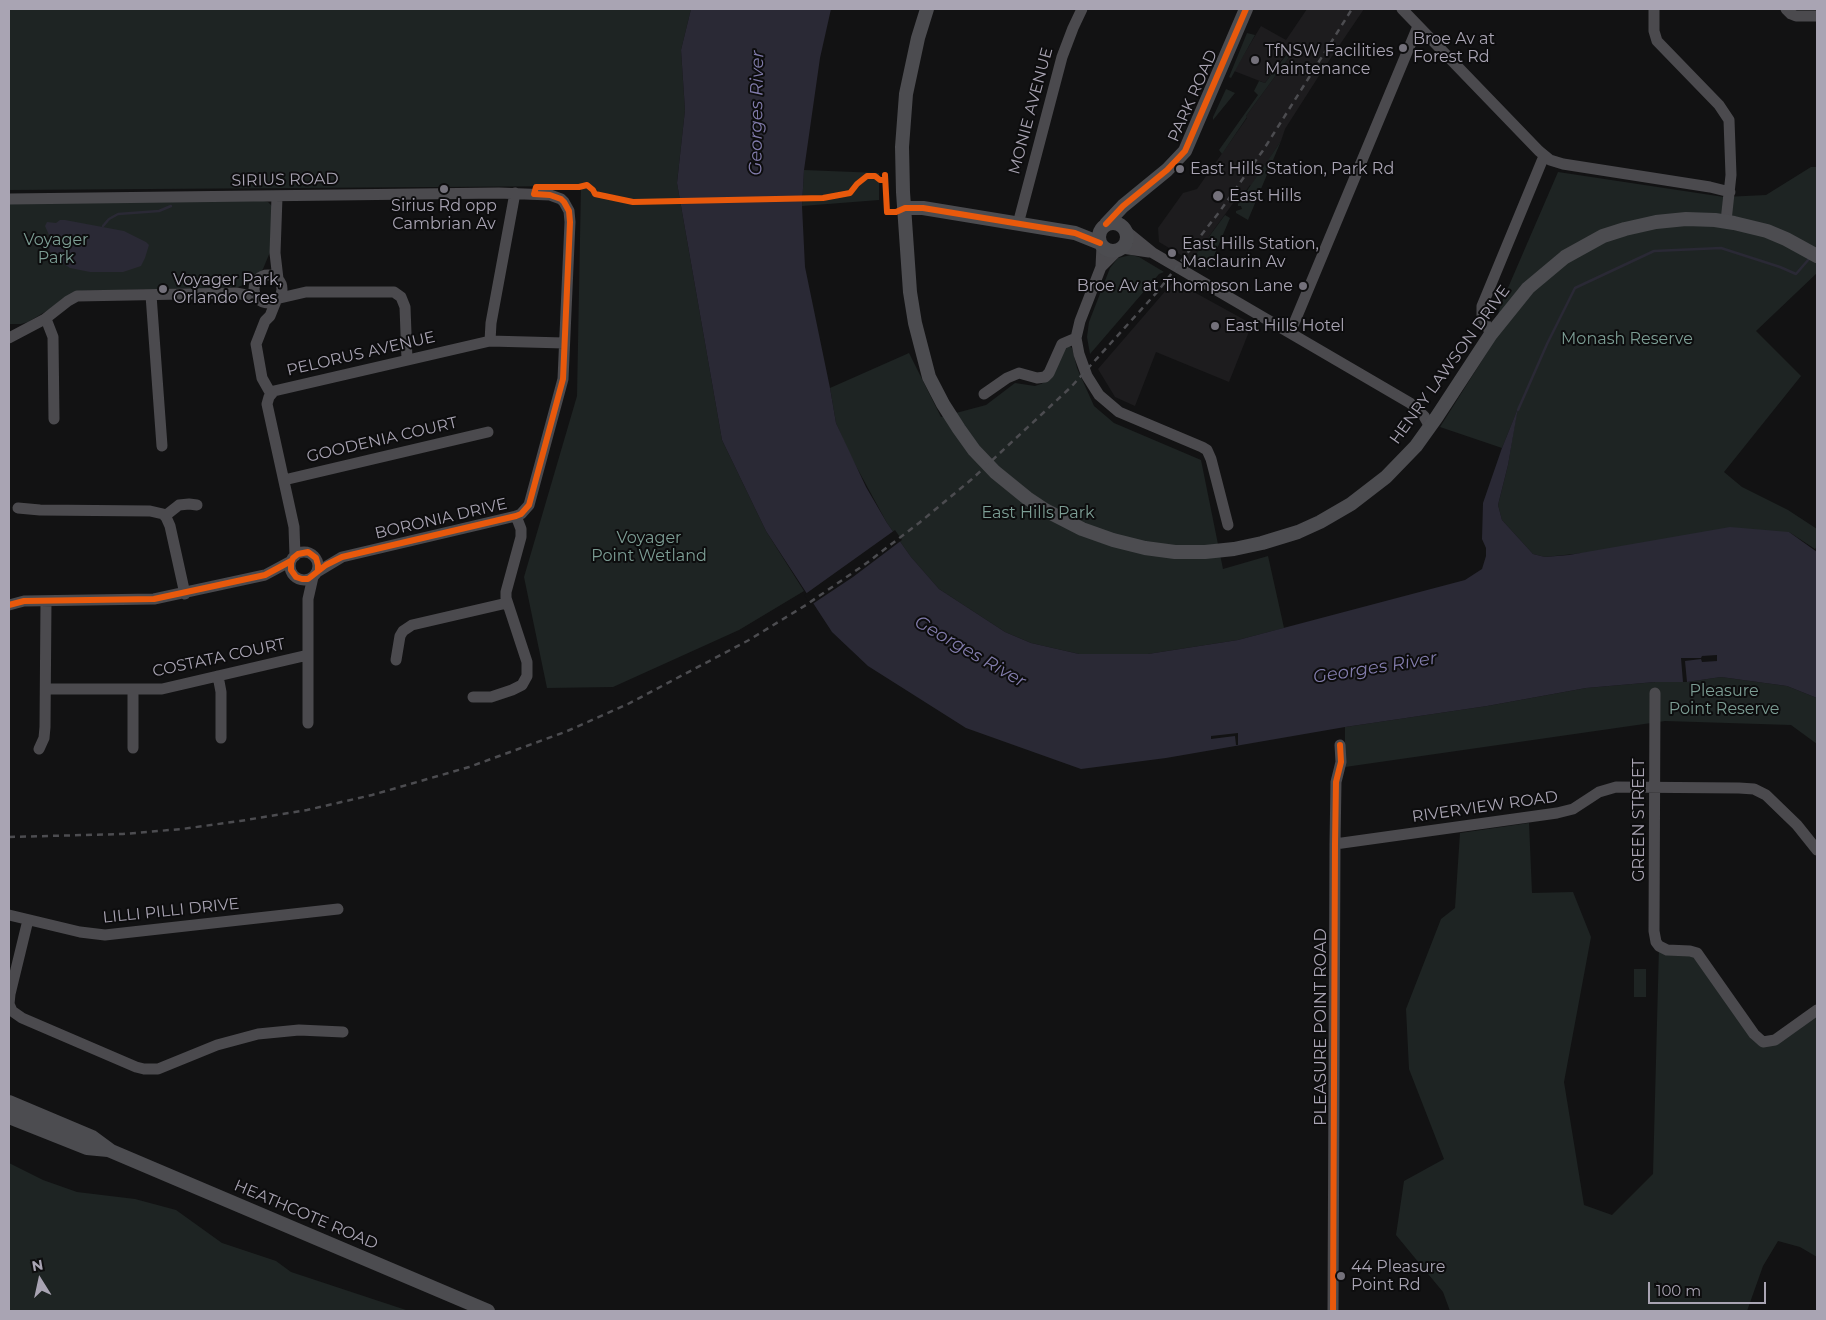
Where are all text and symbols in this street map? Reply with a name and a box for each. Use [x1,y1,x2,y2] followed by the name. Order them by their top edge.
[1413,29,1495,67] place label: Broe Av at Forest Rd
[1265,41,1394,79] place label: TfNSW Facilities Maintenance
[1397,42,1409,54] marker: Broe Av at Forest Rd
[1005,46,1057,176] street label: MONIE AVENUE
[1164,47,1222,145] street label: PARK ROAD
[745,50,769,176] water label: Georges River
[1249,54,1261,66] marker: TfNSW Facilities Maintenance
[1190,159,1394,179] place label: East Hills Station, Park Rd
[1174,163,1186,175] marker: East Hills Station, Park Rd
[231,169,339,191] street label: SIRIUS ROAD
[438,183,450,195] marker: Sirius Rd opp Cambrian Av
[1229,186,1301,206] place label: East Hills
[1211,189,1225,203] marker: East Hills
[391,196,497,234] place label: Sirius Rd opp Cambrian Av
[24,230,88,268] park label: Voyager Park
[1182,234,1319,272] place label: East Hills Station, Maclaurin Av
[1166,247,1178,259] marker: East Hills Station, Maclaurin Av
[173,270,282,308] place label: Voyager Park, Orlando Cres
[1077,276,1293,296] place label: Broe Av at Thompson Lane
[1297,280,1309,292] marker: Broe Av at Thompson Lane
[1386,282,1514,448] street label: HENRY LAWSON DRIVE
[157,283,169,295] marker: Voyager Park, Orlando Cres
[1225,316,1345,336] place label: East Hills Hotel
[1209,320,1221,332] marker: East Hills Hotel
[285,328,437,380] street label: PELORUS AVENUE
[1561,329,1693,349] park label: Monash Reserve
[305,413,459,467] street label: GOODENIA COURT
[373,494,509,544] street label: BORONIA DRIVE
[982,503,1094,523] park label: East Hills Park
[591,528,707,566] park label: Voyager Point Wetland
[910,611,1030,693] water label: Georges River
[151,635,287,681] street label: COSTATA COURT
[1311,648,1439,688] water label: Georges River
[1669,681,1779,719] park label: Pleasure Point Reserve
[1629,758,1649,882] street label: GREEN STREET
[1411,787,1559,827] street label: RIVERVIEW ROAD
[102,894,240,928] street label: LILLI PILLI DRIVE
[1311,928,1331,1126] street label: PLEASURE POINT ROAD
[231,1176,381,1254] street label: HEATHCOTE ROAD
[15,1255,65,1305] north arrow
[30,1255,45,1275] text: N
[1351,1257,1445,1295] place label: 44 Pleasure Point Rd
[1335,1270,1347,1282] marker: 44 Pleasure Point Rd
[1651,1272,1768,1304] scale bar
[1656,1281,1701,1300] text: 100 m

